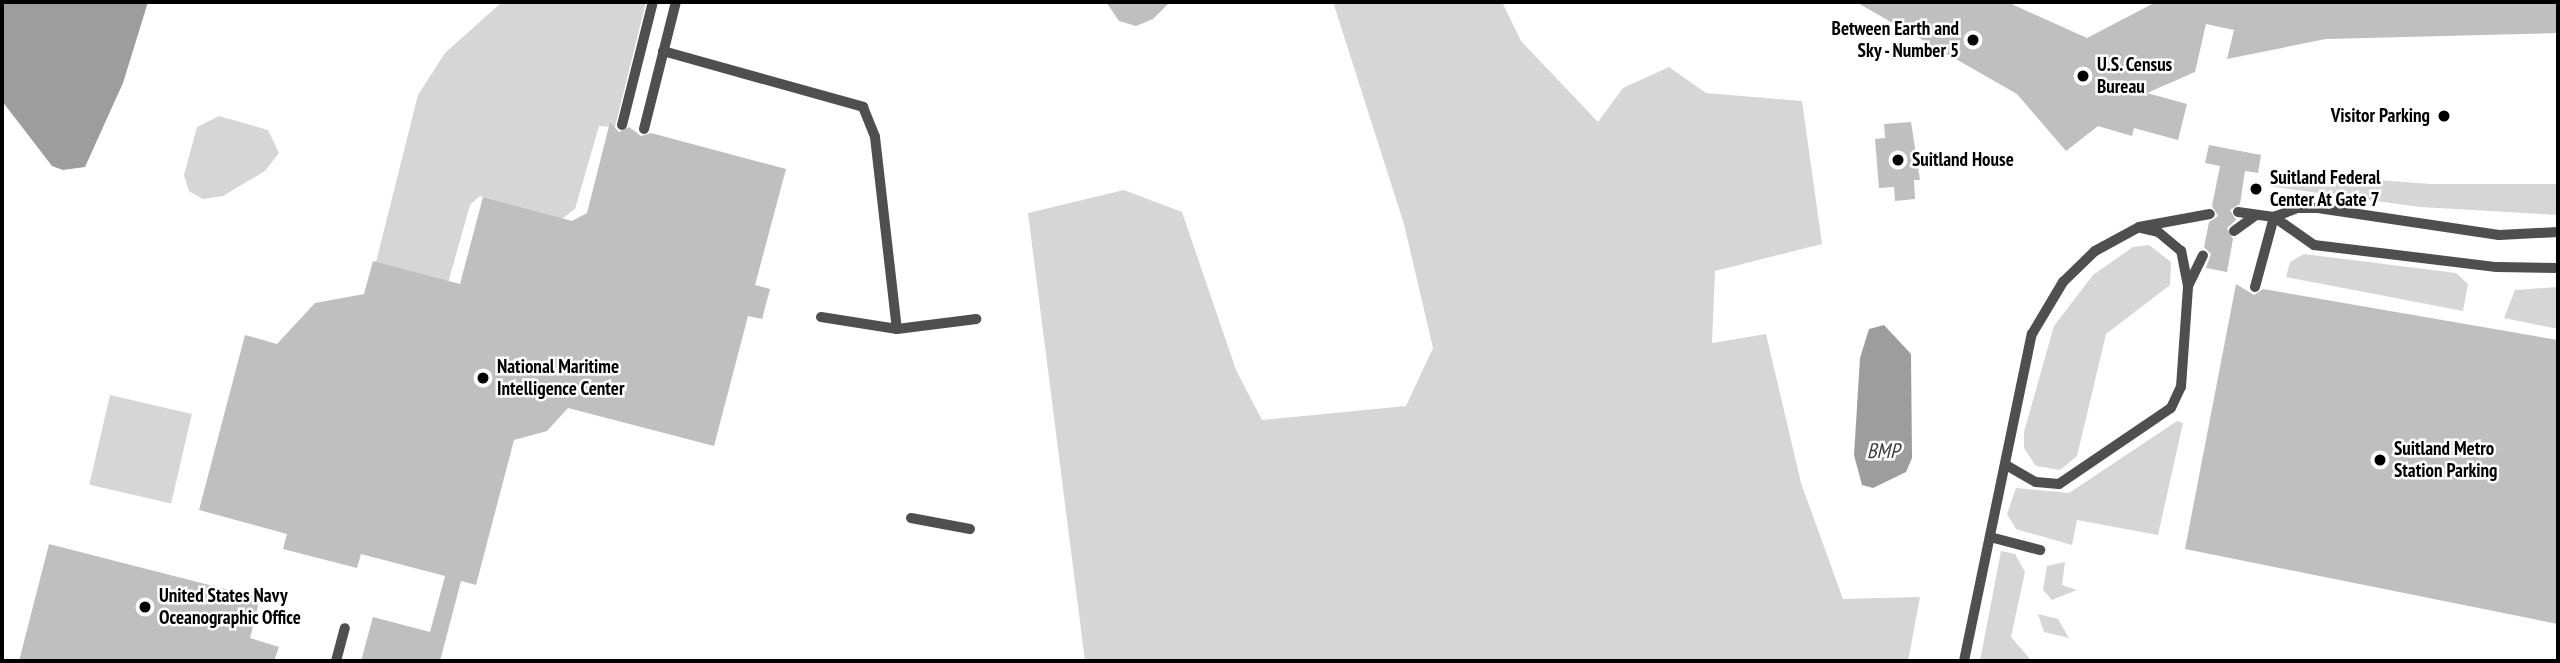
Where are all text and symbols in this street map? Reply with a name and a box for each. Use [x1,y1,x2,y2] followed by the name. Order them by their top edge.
[1832,18,1959,62] place label: Between Earth and Sky - Number 5
[1965,32,1981,48] marker: Between Earth and Sky - Number 5
[2097,54,2174,98] place label: U.S. Census Bureau
[2075,68,2091,84] marker: U.S. Census Bureau
[2331,105,2430,127] place label: Visitor Parking
[2436,108,2452,124] marker: Visitor Parking
[1912,149,2014,171] place label: Suitland House
[1890,152,1906,168] marker: Suitland House
[2270,167,2381,211] place label: Suitland Federal Center At Gate 7
[2248,181,2264,197] marker: Suitland Federal Center At Gate 7
[497,356,625,400] place label: National Maritime Intelligence Center
[475,370,491,386] marker: National Maritime Intelligence Center
[1867,438,1899,464] water label: BMP
[2394,438,2497,482] place label: Suitland Metro Station Parking
[2372,452,2388,468] marker: Suitland Metro Station Parking
[159,585,301,629] place label: United States Navy Oceanographic Office
[137,599,153,615] marker: United States Navy Oceanographic Office

